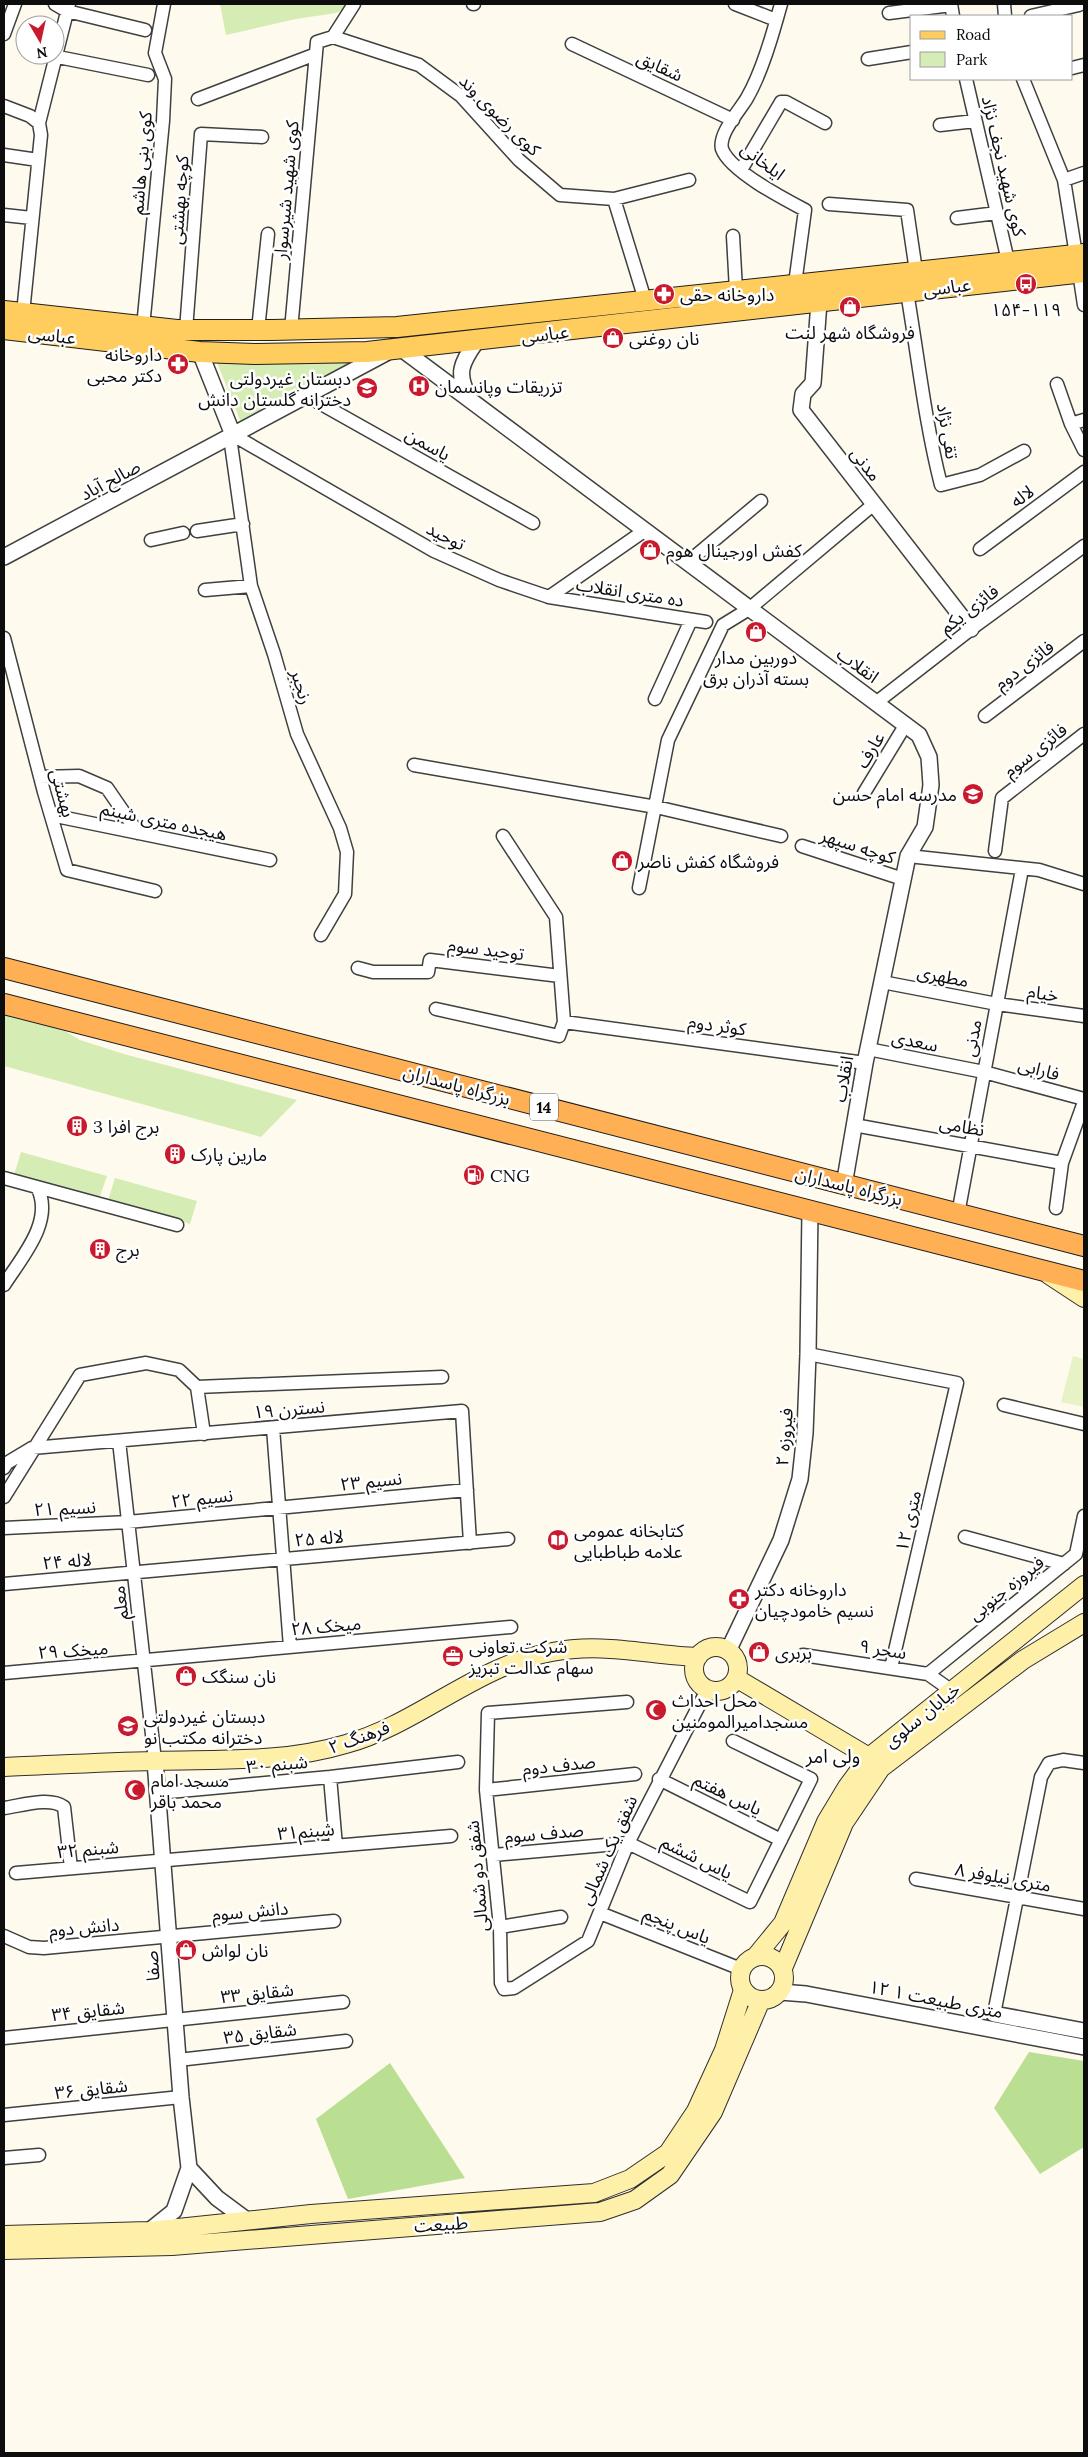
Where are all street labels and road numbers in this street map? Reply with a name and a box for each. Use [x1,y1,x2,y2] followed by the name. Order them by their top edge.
[633,45,687,87] street label: شقایق
[454,69,546,161] street label: کوی رضوی وند
[977,93,1032,239] street label: کوی شهید نجف نژاد
[125,110,159,216] street label: کوی بنی هاشم
[268,119,304,261] street label: کوی شهید شیرسوار
[736,137,790,185] street label: ایلخانی
[164,154,194,245] street label: کوچه بهشتی
[922,273,972,301] street label: عباسى
[520,320,570,348] street label: عباسى
[27,321,77,349] street label: عباسى
[932,401,964,461] street label: تقی نژاد
[401,422,455,466] street label: یاسمن
[846,442,886,486] street label: مدنی
[76,454,145,507] street label: صالح آباد
[1006,480,1038,512] street label: لاله
[423,516,469,556] street label: توحید
[574,572,686,612] street label: ده متری انقلاب
[935,579,1004,640] street label: فائزی یکم
[990,635,1060,697] street label: فائزی دوم
[832,642,884,688] street label: انقلاب
[286,666,318,707] street label: رنجبر
[998,718,1073,785] street label: فائزی سوم
[850,728,890,772] street label: عارف
[46,766,80,820] street label: بهشتی
[98,796,229,848] street label: هیجده متری شبنم
[817,823,899,869] street label: کوچه سپهر
[446,933,526,968] street label: توحید سوم
[915,960,971,992] street label: مطهری
[1025,979,1060,1010] street label: خیام
[686,1010,748,1044] street label: کوثر دوم
[957,1018,987,1058] street label: مدنی
[890,1025,940,1057] street label: سعدی
[1016,1052,1062,1086] street label: فارابی
[828,1054,858,1104] street label: انقلاب
[401,1060,513,1110] street label: بزرگراه پاسداران
[530,1094,558,1120] road number: 14
[938,1111,986,1141] street label: نظامی
[793,1162,905,1211] street label: بزرگراه پاسداران
[252,1394,326,1424] street label: نسترن ۱۹
[770,1407,798,1467] street label: فیروزه ٢
[339,1466,403,1498] street label: نسیم ۲۳
[170,1483,234,1515] street label: نسیم ۲۲
[890,1488,926,1554] street label: ۱۲ متری
[33,1495,97,1523] street label: نسیم ۲۱
[293,1524,345,1552] street label: لاله ۲۵
[41,1547,93,1575] street label: لاله ۲۴
[963,1550,1049,1626] street label: فیروزه جنوبی
[106,1584,135,1621] street label: معلم
[290,1611,362,1641] street label: میخک ۲۸
[858,1634,908,1664] street label: سحر ۹
[37,1636,109,1664] street label: میخک ۲۹
[879,1677,965,1753] street label: خیابان سلوی
[325,1715,393,1759] street label: فرهنگ ۲
[245,1750,309,1780] street label: شبنم ۳۰
[521,1750,597,1783] street label: صدف دوم
[689,1768,766,1822] street label: یاس هفتم
[574,1792,642,1908] street label: شفق یک شمالی
[277,1817,336,1847] street label: شبنم۳۱
[503,1818,585,1851] street label: صدف سوم
[461,1820,493,1932] street label: شفق دو شمالی
[657,1830,736,1886] street label: یاس ششم
[56,1835,120,1865] street label: شبنم ۳۲
[953,1857,1053,1897] street label: ۸ متری نیلوفر
[211,1896,289,1929] street label: دانش سوم
[639,1901,714,1951] street label: یاس پنجم
[48,1912,120,1945] street label: دانش دوم
[139,1950,165,1982] street label: صفا
[867,1975,1005,2023] street label: ۱۲ متری طبیعت ۱
[219,1978,295,2008] street label: شقایق ۳۳
[50,1996,126,2026] street label: شقایق ۳۴
[222,2017,298,2049] street label: شقایق ۳۵
[53,2074,129,2104] street label: شقایق ۳۶
[413,2211,469,2237] street label: طبیعت

